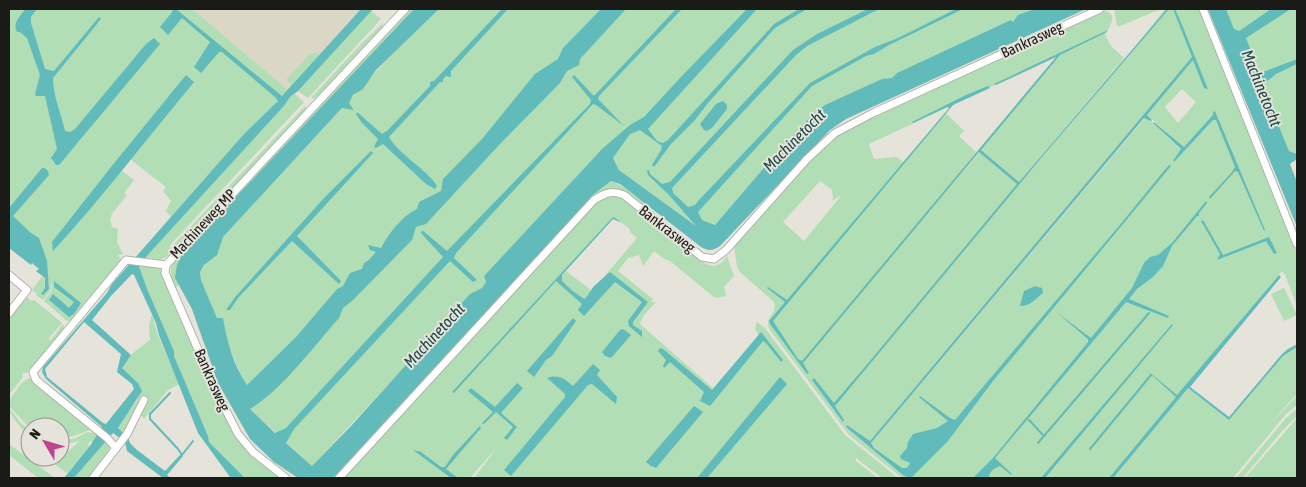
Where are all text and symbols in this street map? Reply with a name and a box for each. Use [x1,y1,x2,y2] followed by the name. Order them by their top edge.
[998,18,1066,61] street label: Bankrasweg
[1239,47,1286,129] water label: Machinetocht
[759,105,829,175] water label: Machinetocht
[166,185,239,262] street label: Machineweg MP
[636,201,699,256] street label: Bankrasweg
[400,299,468,371] water label: Machinetocht
[191,346,234,414] street label: Bankrasweg
[20,417,70,467] north arrow
[26,426,44,442] text: N

